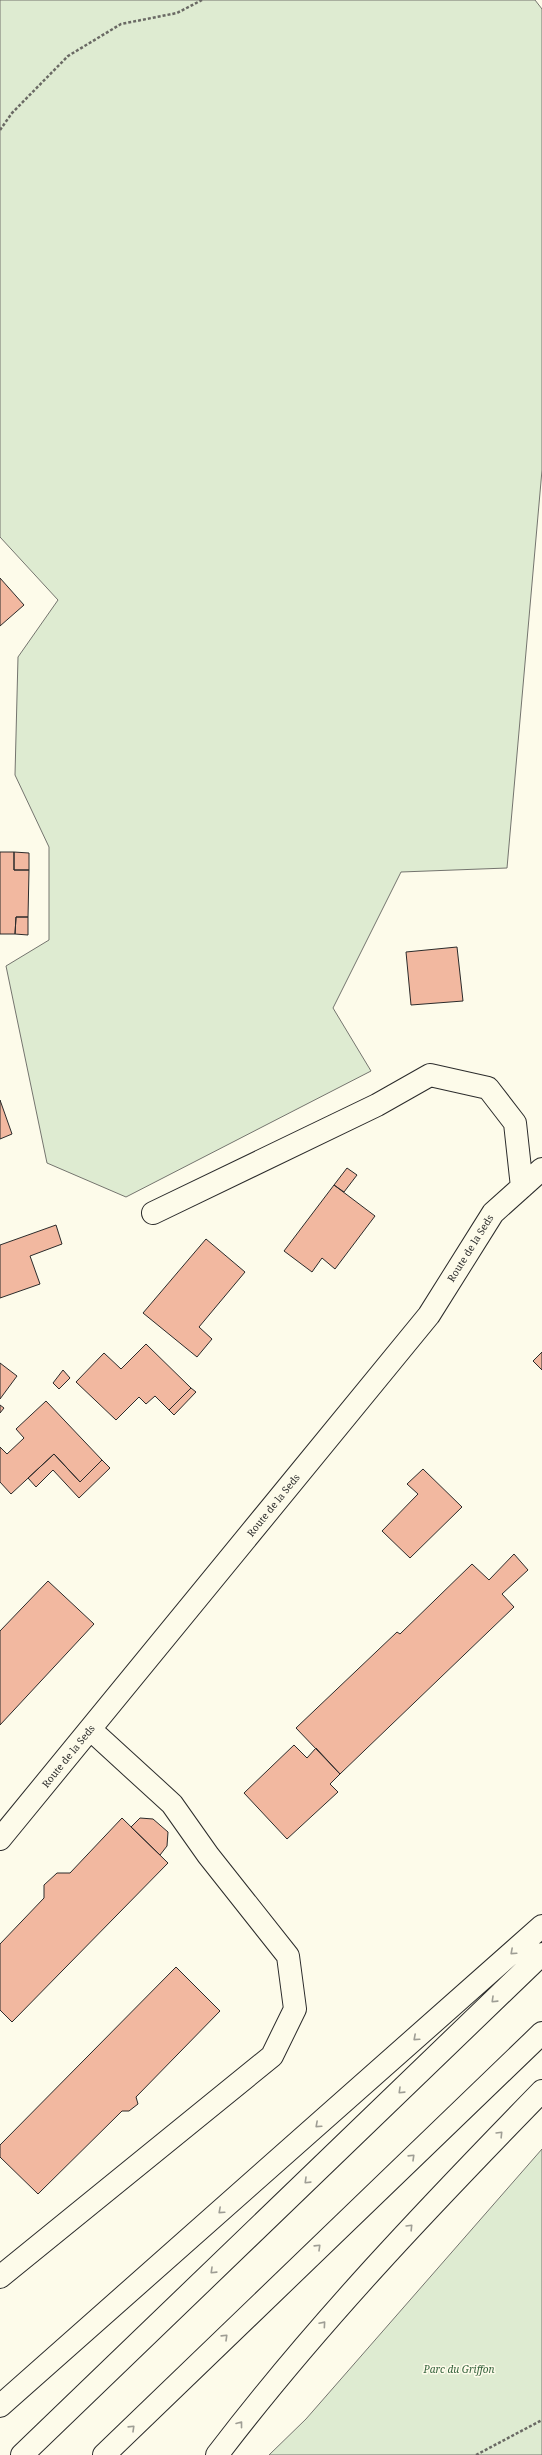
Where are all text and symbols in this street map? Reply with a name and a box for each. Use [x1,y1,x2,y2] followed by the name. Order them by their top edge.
[444,1211,497,1284] street label: Route de la Seds
[243,1470,303,1539] street label: Route de la Seds
[38,1721,98,1790] street label: Route de la Seds
[510,1947,518,1955] one-way arrow
[491,1995,499,2003] one-way arrow
[413,2034,420,2041] one-way arrow
[398,2086,405,2093] one-way arrow
[316,2120,323,2127] one-way arrow
[495,2131,503,2139] one-way arrow
[407,2154,415,2162] one-way arrow
[304,2176,312,2184] one-way arrow
[219,2206,226,2213] one-way arrow
[405,2224,413,2232] one-way arrow
[314,2245,321,2252] one-way arrow
[210,2266,218,2274] one-way arrow
[318,2321,325,2328] one-way arrow
[220,2335,228,2342] one-way arrow
[422,2362,495,2376] park label: Parc du Griffon
[236,2422,243,2429] one-way arrow
[127,2425,135,2433] one-way arrow

